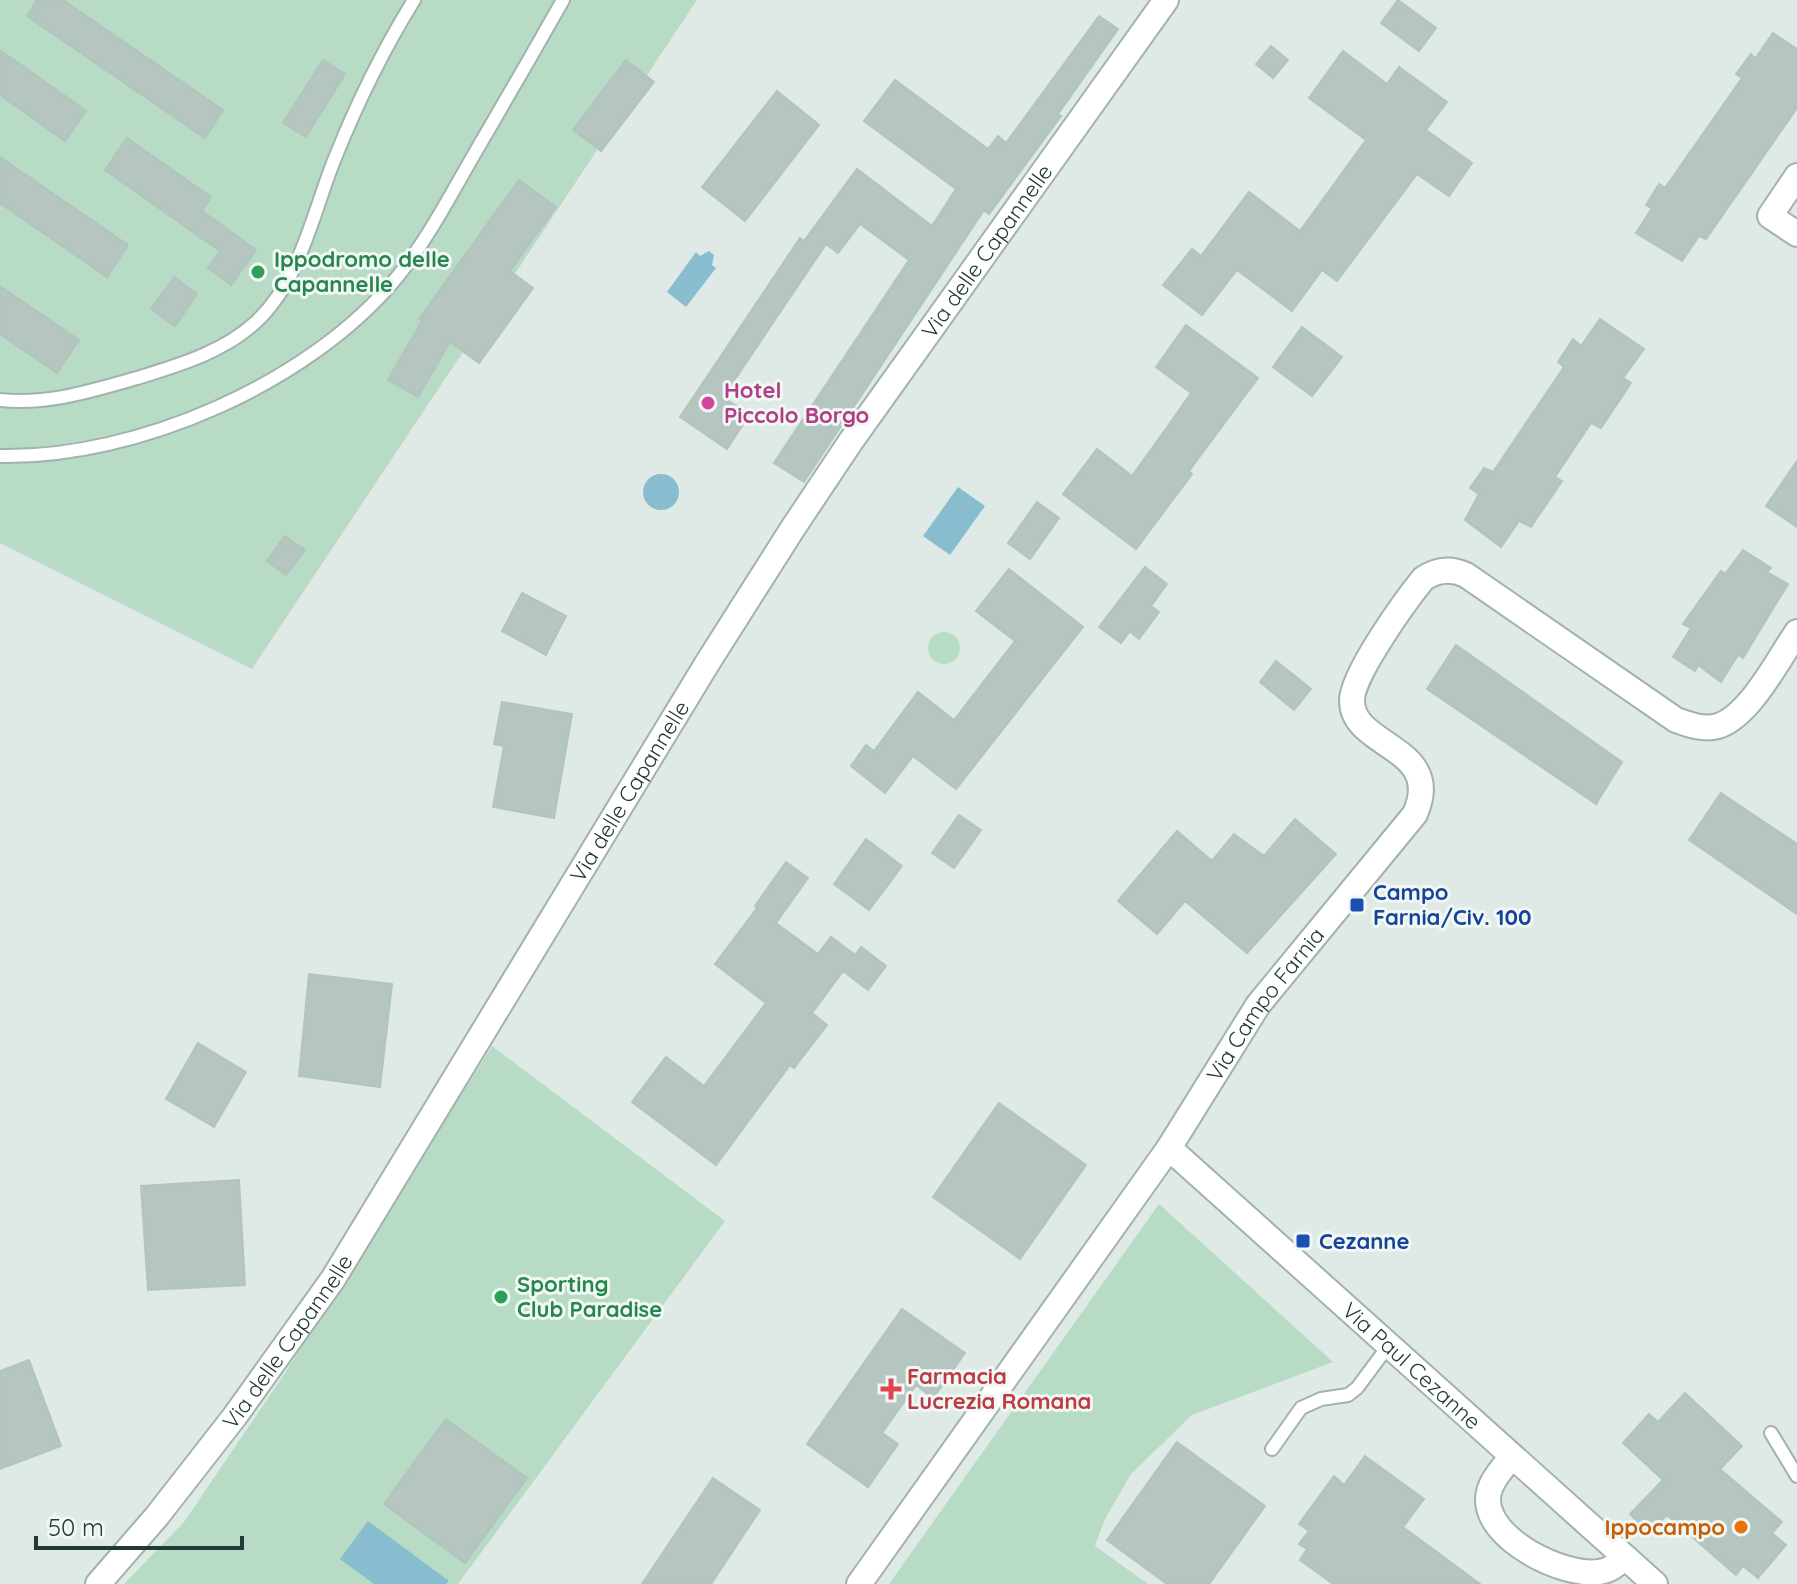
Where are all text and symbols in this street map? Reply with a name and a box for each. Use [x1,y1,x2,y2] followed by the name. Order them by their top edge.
[915,158,1058,344] street label: Via delle Capannelle
[274,245,450,298] place label: Ippodromo delle Capannelle
[249,263,267,281] marker: Ippodromo delle Capannelle
[724,376,869,429] place label: Hotel Piccolo Borgo
[699,394,717,412] marker: Hotel Piccolo Borgo
[564,695,695,887] street label: Via delle Capannelle
[1373,878,1531,931] place label: Campo Farnia/Civ. 100
[1348,896,1366,914] marker: Campo Farnia/Civ. 100
[1200,922,1330,1087] street label: Via Campo Farnia
[1319,1227,1409,1255] place label: Cezanne
[1294,1232,1312,1250] marker: Cezanne
[216,1249,359,1435] street label: Via delle Capannelle
[517,1270,662,1323] place label: Sporting Club Paradise
[492,1288,510,1306] marker: Sporting Club Paradise
[1336,1296,1487,1435] street label: Via Paul Cezanne
[907,1362,1091,1415] place label: Farmacia Lucrezia Romana
[882,1380,900,1398] marker: Farmacia Lucrezia Romana
[36,1500,242,1550] scale bar
[48,1512,104,1542] text: 50 m
[1605,1513,1725,1541] place label: Ippocampo
[1732,1518,1750,1536] marker: Ippocampo

